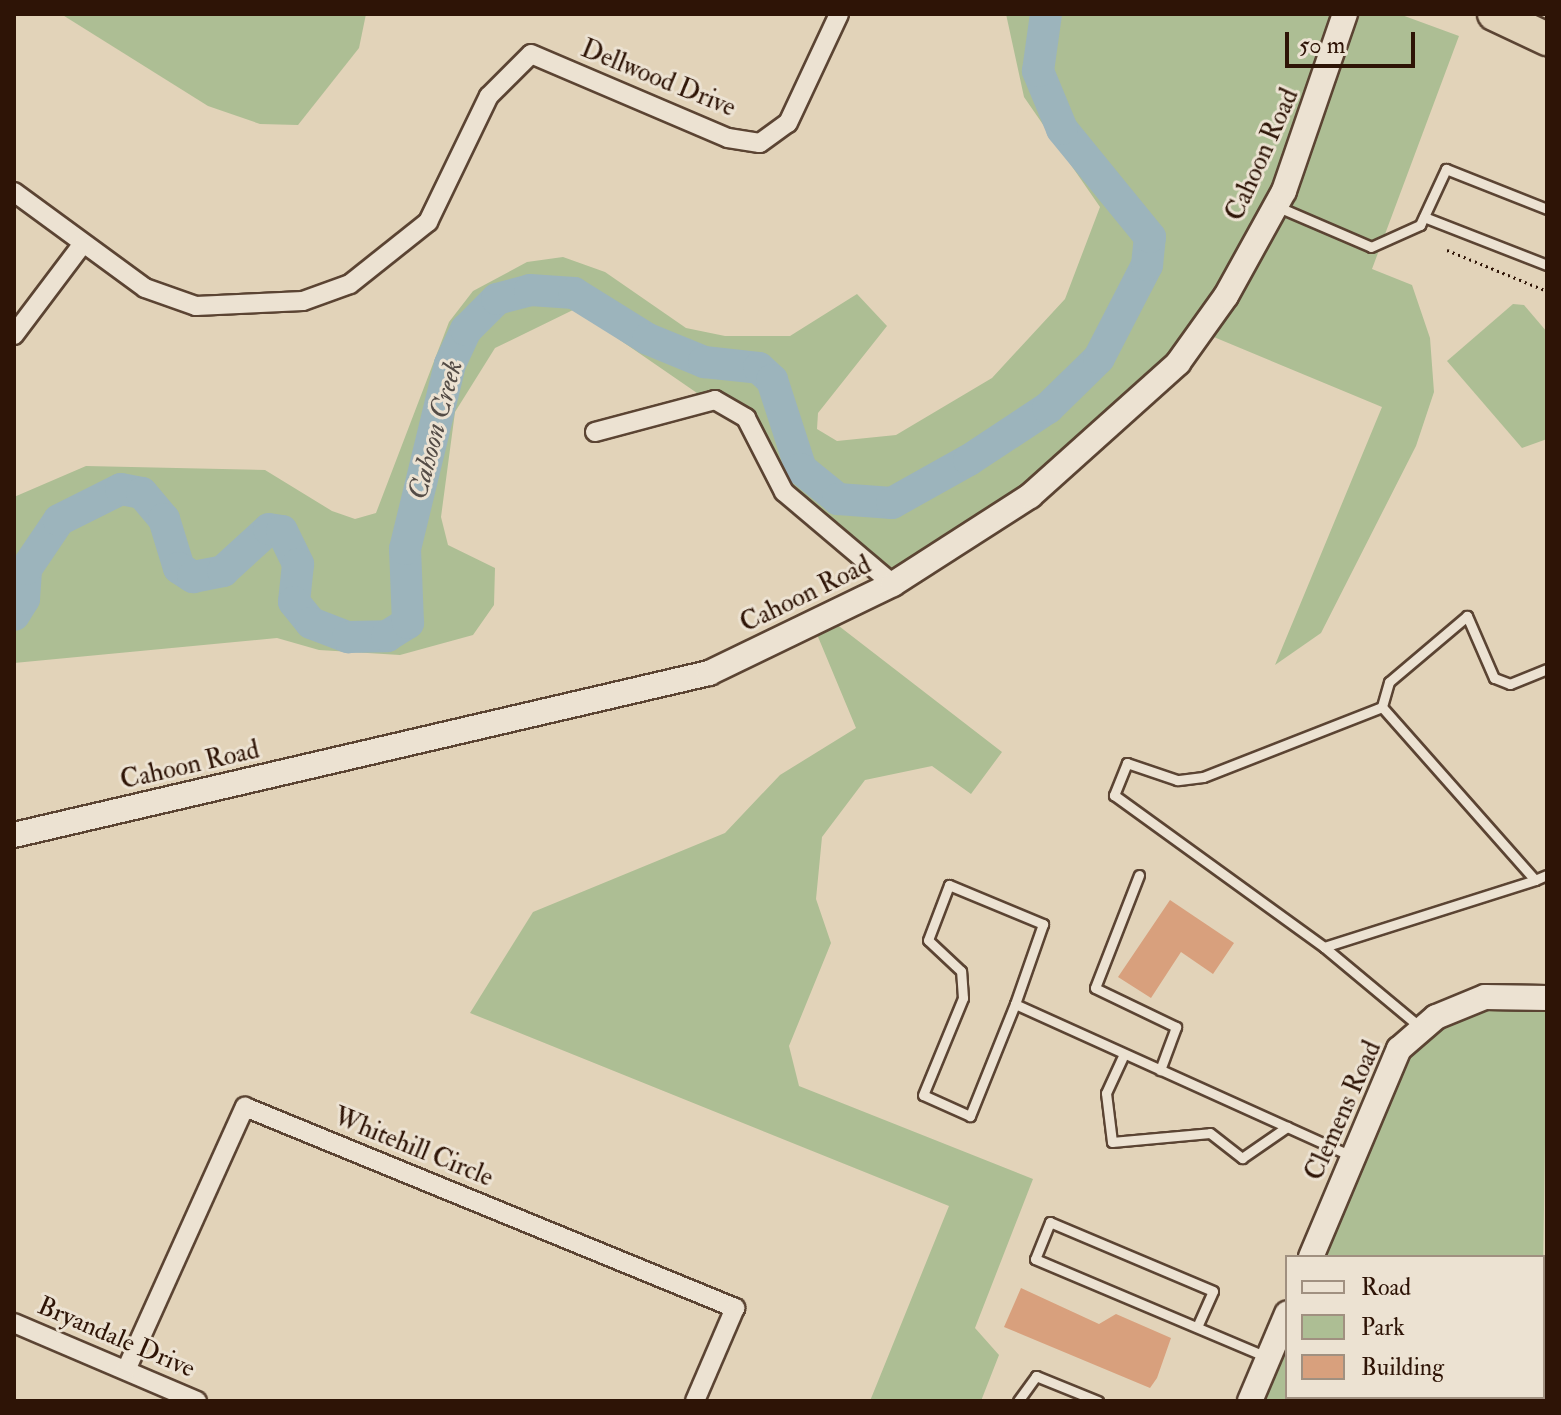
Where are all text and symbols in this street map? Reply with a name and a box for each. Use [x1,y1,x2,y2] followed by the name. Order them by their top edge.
[1289,16,1419,66] scale bar
[1299,30,1345,61] text: 50 m
[576,34,740,124] street label: Dellwood Drive
[1220,84,1306,226] street label: Cahoon Road
[401,357,471,503] water label: Cahoon Creek
[736,550,876,640] street label: Cahoon Road
[118,735,262,797] street label: Cahoon Road
[1299,1036,1389,1186] street label: Clemens Road
[329,1102,497,1194] street label: Whitehill Circle
[1285,1255,1545,1399] legend
[1361,1272,1411,1303] text: Road
[33,1291,199,1385] street label: Bryandale Drive
[1361,1312,1405,1343] text: Park
[1361,1352,1444,1383] text: Building

